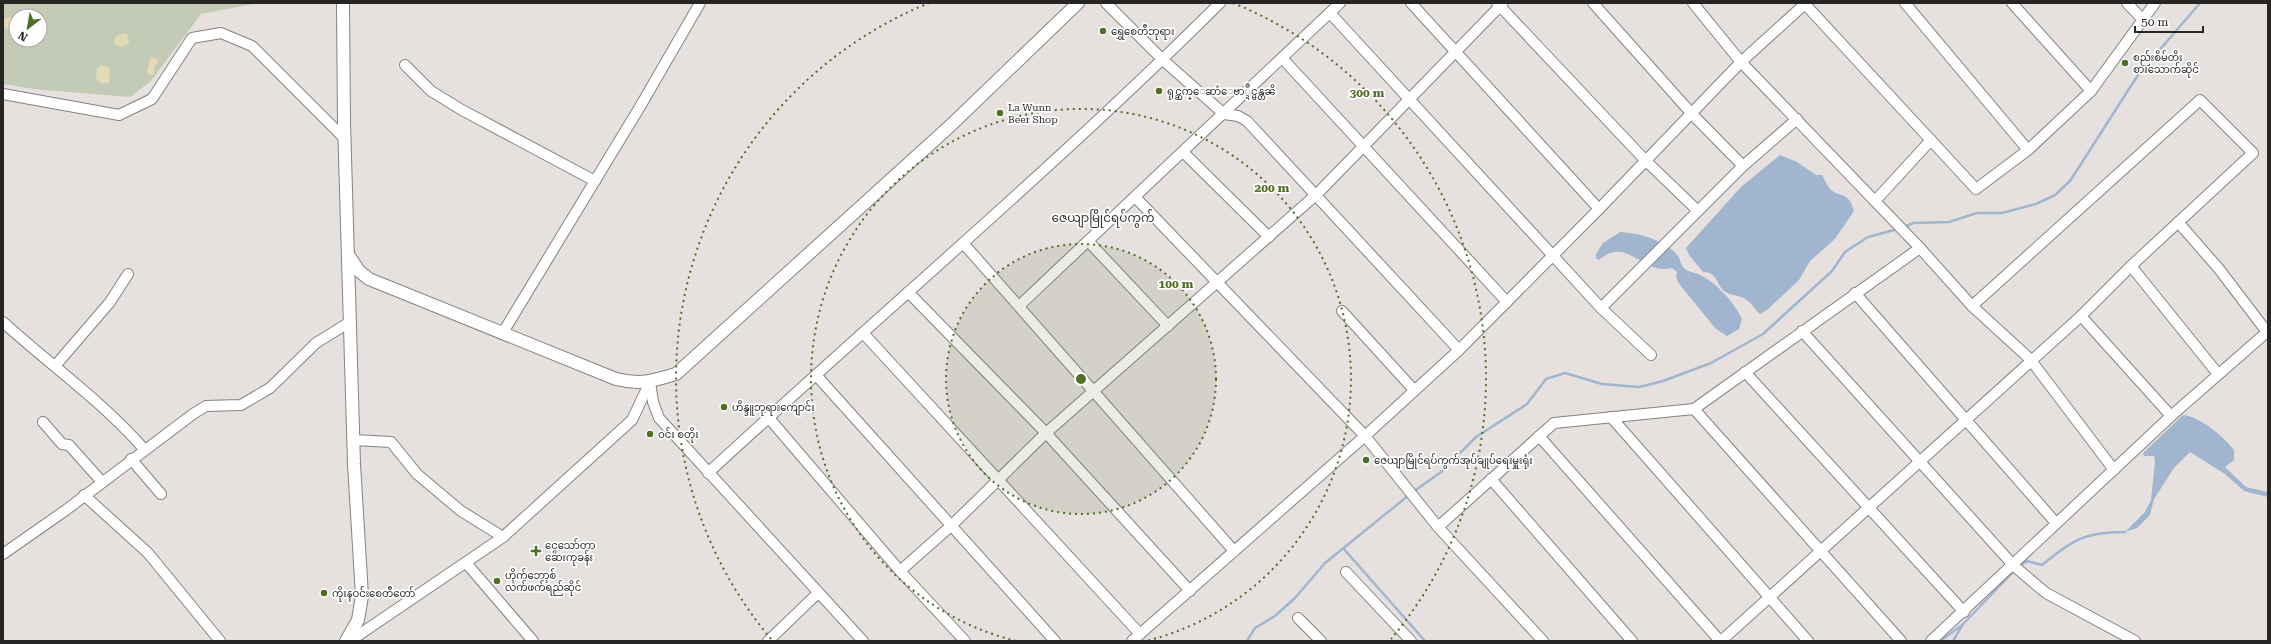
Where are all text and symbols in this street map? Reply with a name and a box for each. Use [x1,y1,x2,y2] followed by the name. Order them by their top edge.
[8,8,48,48] north arrow
[2135,8,2203,34] scale bar
[2141,15,2168,29] text: 50 m
[1111,24,1174,40] place label: ရွှေစေတီဘုရား
[1098,26,1108,36] marker: ရွှေစေတီဘုရား
[16,28,30,44] text: N
[2133,50,2199,78] place label: စည်းစိမ်တိုး စားသောက်ဆိုင်
[2120,58,2130,68] marker: စည်းစိမ်တိုး စားသောက်ဆိုင်
[1167,83,1276,100] place label: ရုင္ဆက္ေဆာံေဗာ္ဍဳင္မန္တၼိ
[1154,86,1164,96] marker: ရုင္ဆက္ေဆာံေဗာ္ဍဳင္မန္တၼိ
[1350,86,1385,100] text: 300 m
[1008,102,1058,125] place label: La Wunn Beer Shop
[995,108,1005,118] marker: La Wunn Beer Shop
[1255,181,1290,195] text: 200 m
[1052,209,1154,228] district label: ဇေယျာမြိုင်ရပ်ကွက်
[1159,277,1194,291] text: 100 m
[1074,372,1088,386] centre of rings
[732,400,815,416] place label: ဟိန္ဒူဘုရားကျောင်း
[719,402,729,412] marker: ဟိန္ဒူဘုရားကျောင်း
[658,427,699,443] place label: ဝင်း စတိုး
[645,429,655,439] marker: ဝင်း စတိုး
[1374,453,1533,469] place label: ဇေယျာမြိုင်ရပ်ကွက်အုပ်ချုပ်ရေးမှူးရုံး
[1361,455,1371,465] marker: ဇေယျာမြိုင်ရပ်ကွက်အုပ်ချုပ်ရေးမှူးရုံး
[545,538,596,566] place label: ငွေသော်တာ ဆေးကုခန်း
[530,545,542,557] marker: ငွေသော်တာ ဆေးကုခန်း
[505,568,581,596] place label: ဟိုက်ဘော့စ် လက်ဖက်ရည်ဆိုင်
[492,576,502,586] marker: ဟိုက်ဘော့စ် လက်ဖက်ရည်ဆိုင်
[332,586,416,602] place label: ကိုးနဝင်းစေတီတော်
[319,588,329,598] marker: ကိုးနဝင်းစေတီတော်

